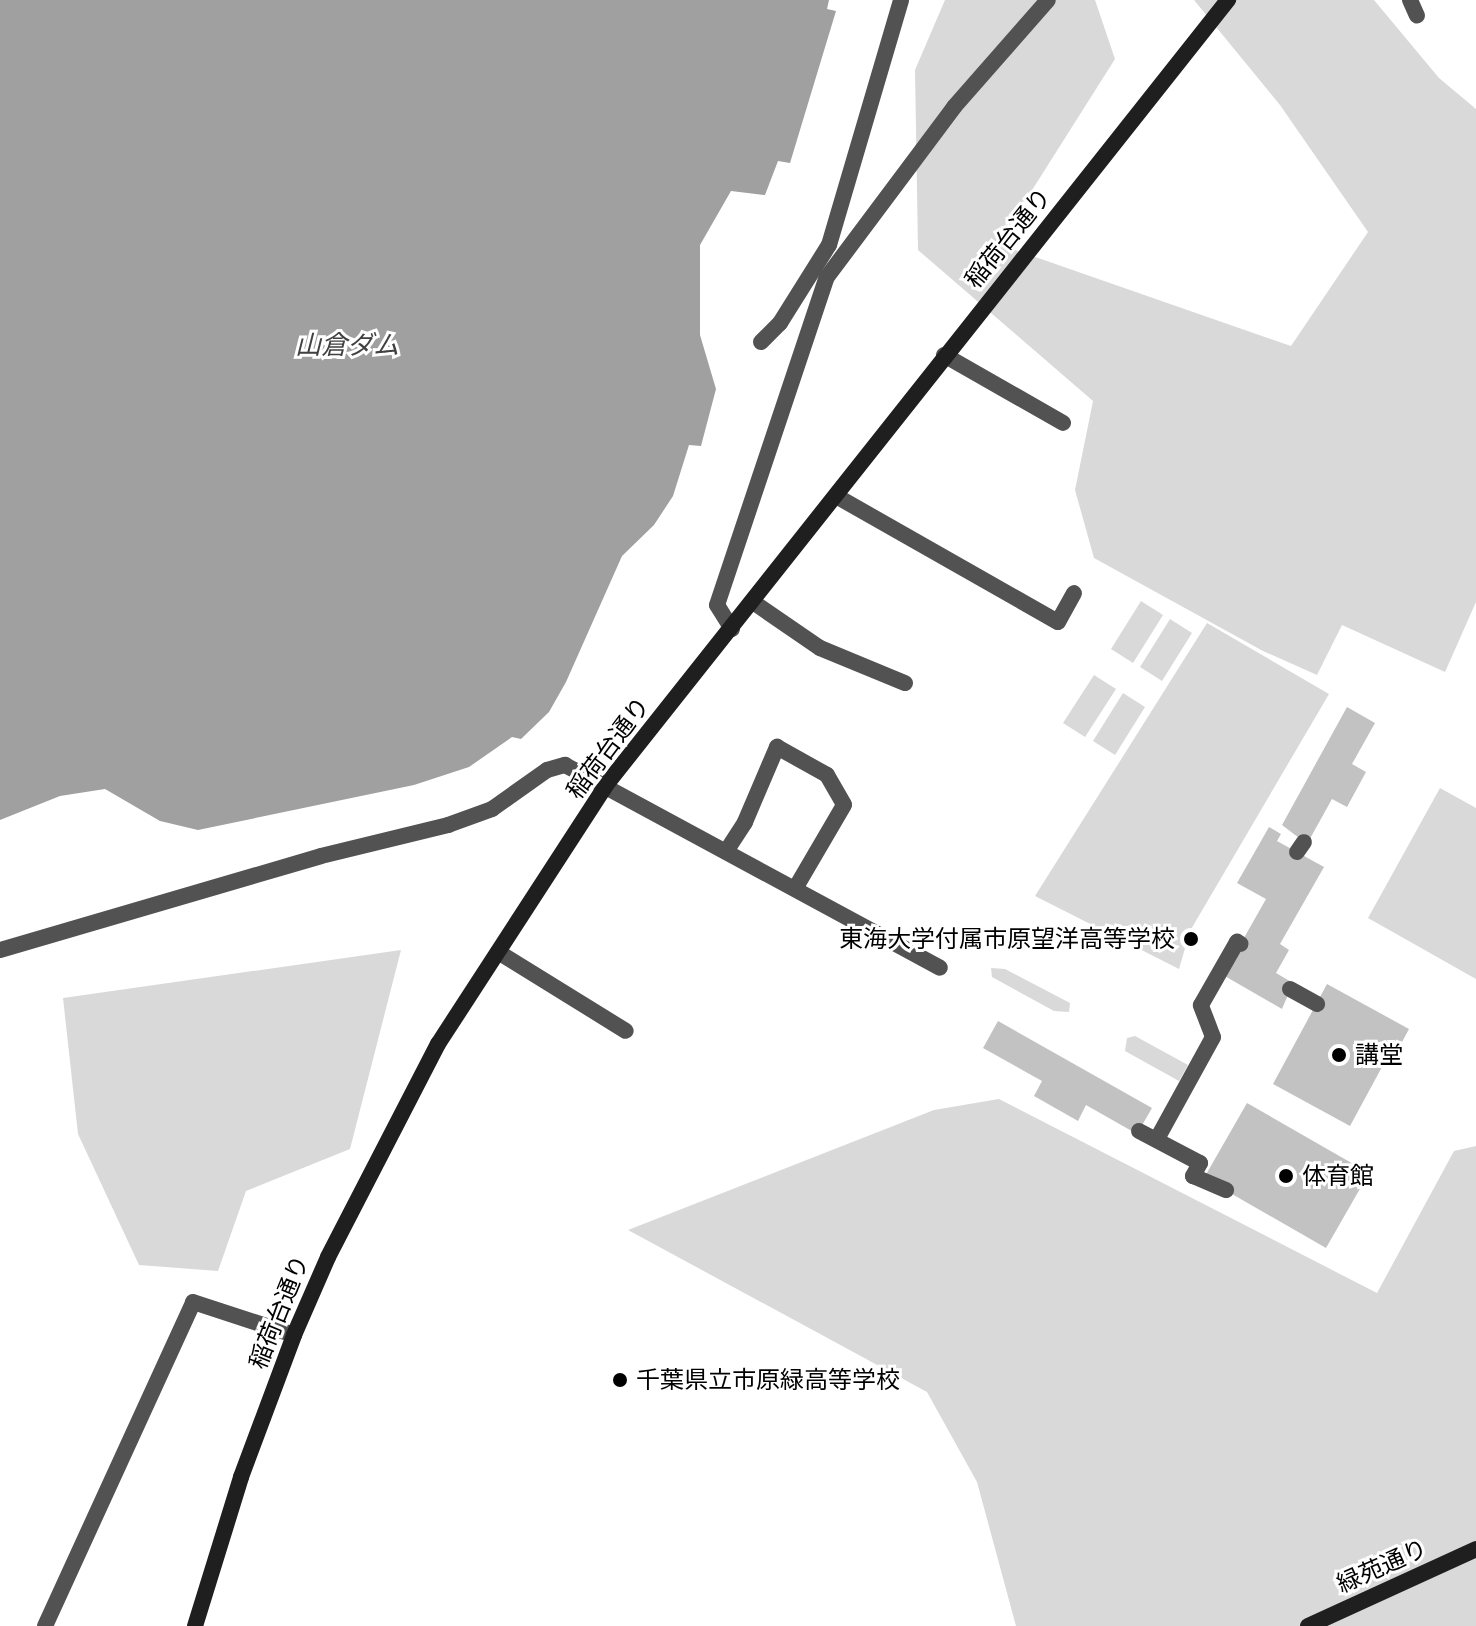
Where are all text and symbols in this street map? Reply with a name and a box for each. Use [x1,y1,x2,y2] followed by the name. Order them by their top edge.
[959,182,1057,294] street label: 稲荷台通り
[295,329,399,361] water label: 山倉ダム
[560,691,656,805] street label: 稲荷台通り
[839,925,1175,953] place label: 東海大学付属市原望洋高等学校
[1182,930,1200,948] marker: 東海大学付属市原望洋高等学校
[1355,1041,1403,1069] place label: 講堂
[1330,1046,1348,1064] marker: 講堂
[1302,1162,1374,1190] place label: 体育館
[1277,1167,1295,1185] marker: 体育館
[243,1251,315,1373] street label: 稲荷台通り
[636,1366,900,1394] place label: 千葉県立市原緑高等学校
[611,1371,629,1389] marker: 千葉県立市原緑高等学校
[1332,1533,1432,1599] street label: 緑苑通り

